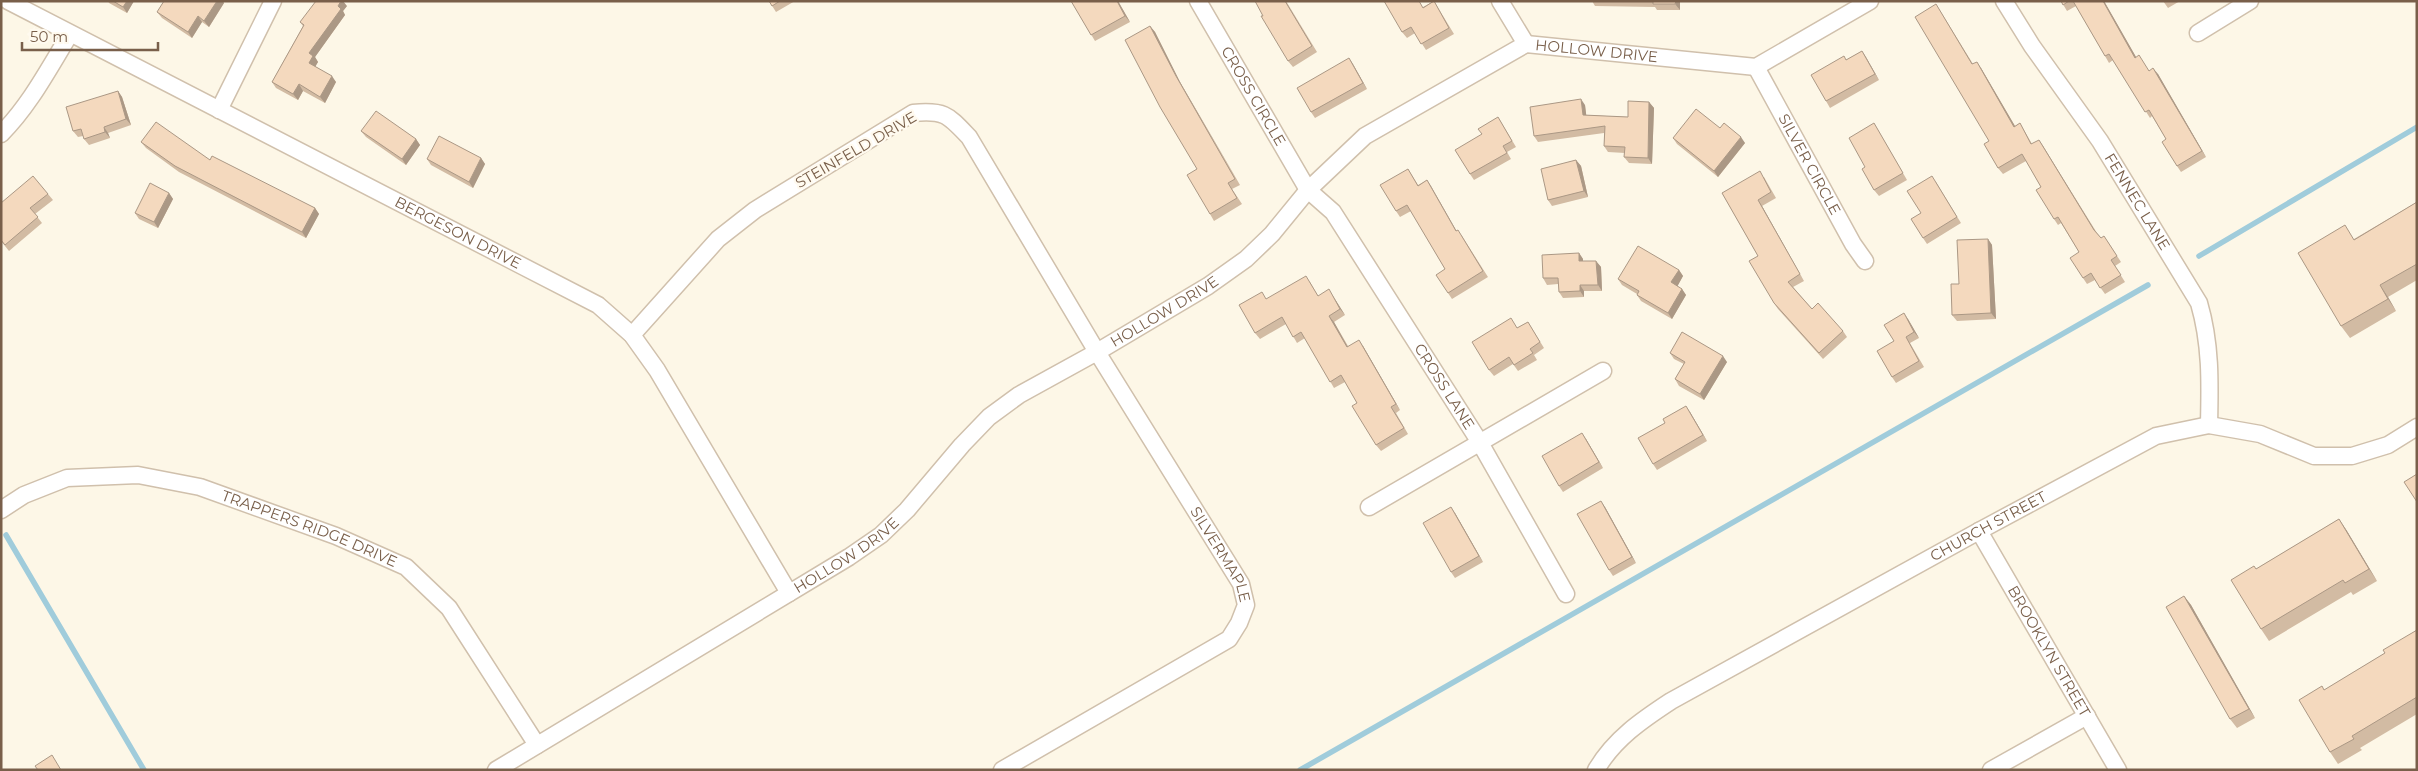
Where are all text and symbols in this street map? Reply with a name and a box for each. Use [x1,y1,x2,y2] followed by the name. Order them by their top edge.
[22,20,159,52] scale bar
[30,27,68,46] text: 50 m
[1534,35,1659,66] street label: HOLLOW DRIVE
[1217,43,1290,149] street label: CROSS CIRCLE
[792,107,920,192] street label: STEINFELD DRIVE
[1774,110,1845,218] street label: SILVER CIRCLE
[2101,149,2174,254] street label: FENNEC LANE
[392,192,524,273] street label: BERGESON DRIVE
[1106,272,1222,351] street label: HOLLOW DRIVE
[1410,340,1479,433] street label: CROSS LANE
[219,486,400,571] street label: TRAPPERS RIDGE DRIVE
[1926,486,2050,565] street label: CHURCH STREET
[1186,503,1255,604] street label: SILVERMAPLE
[790,513,903,597] street label: HOLLOW DRIVE
[2004,582,2095,720] street label: BROOKLYN STREET

